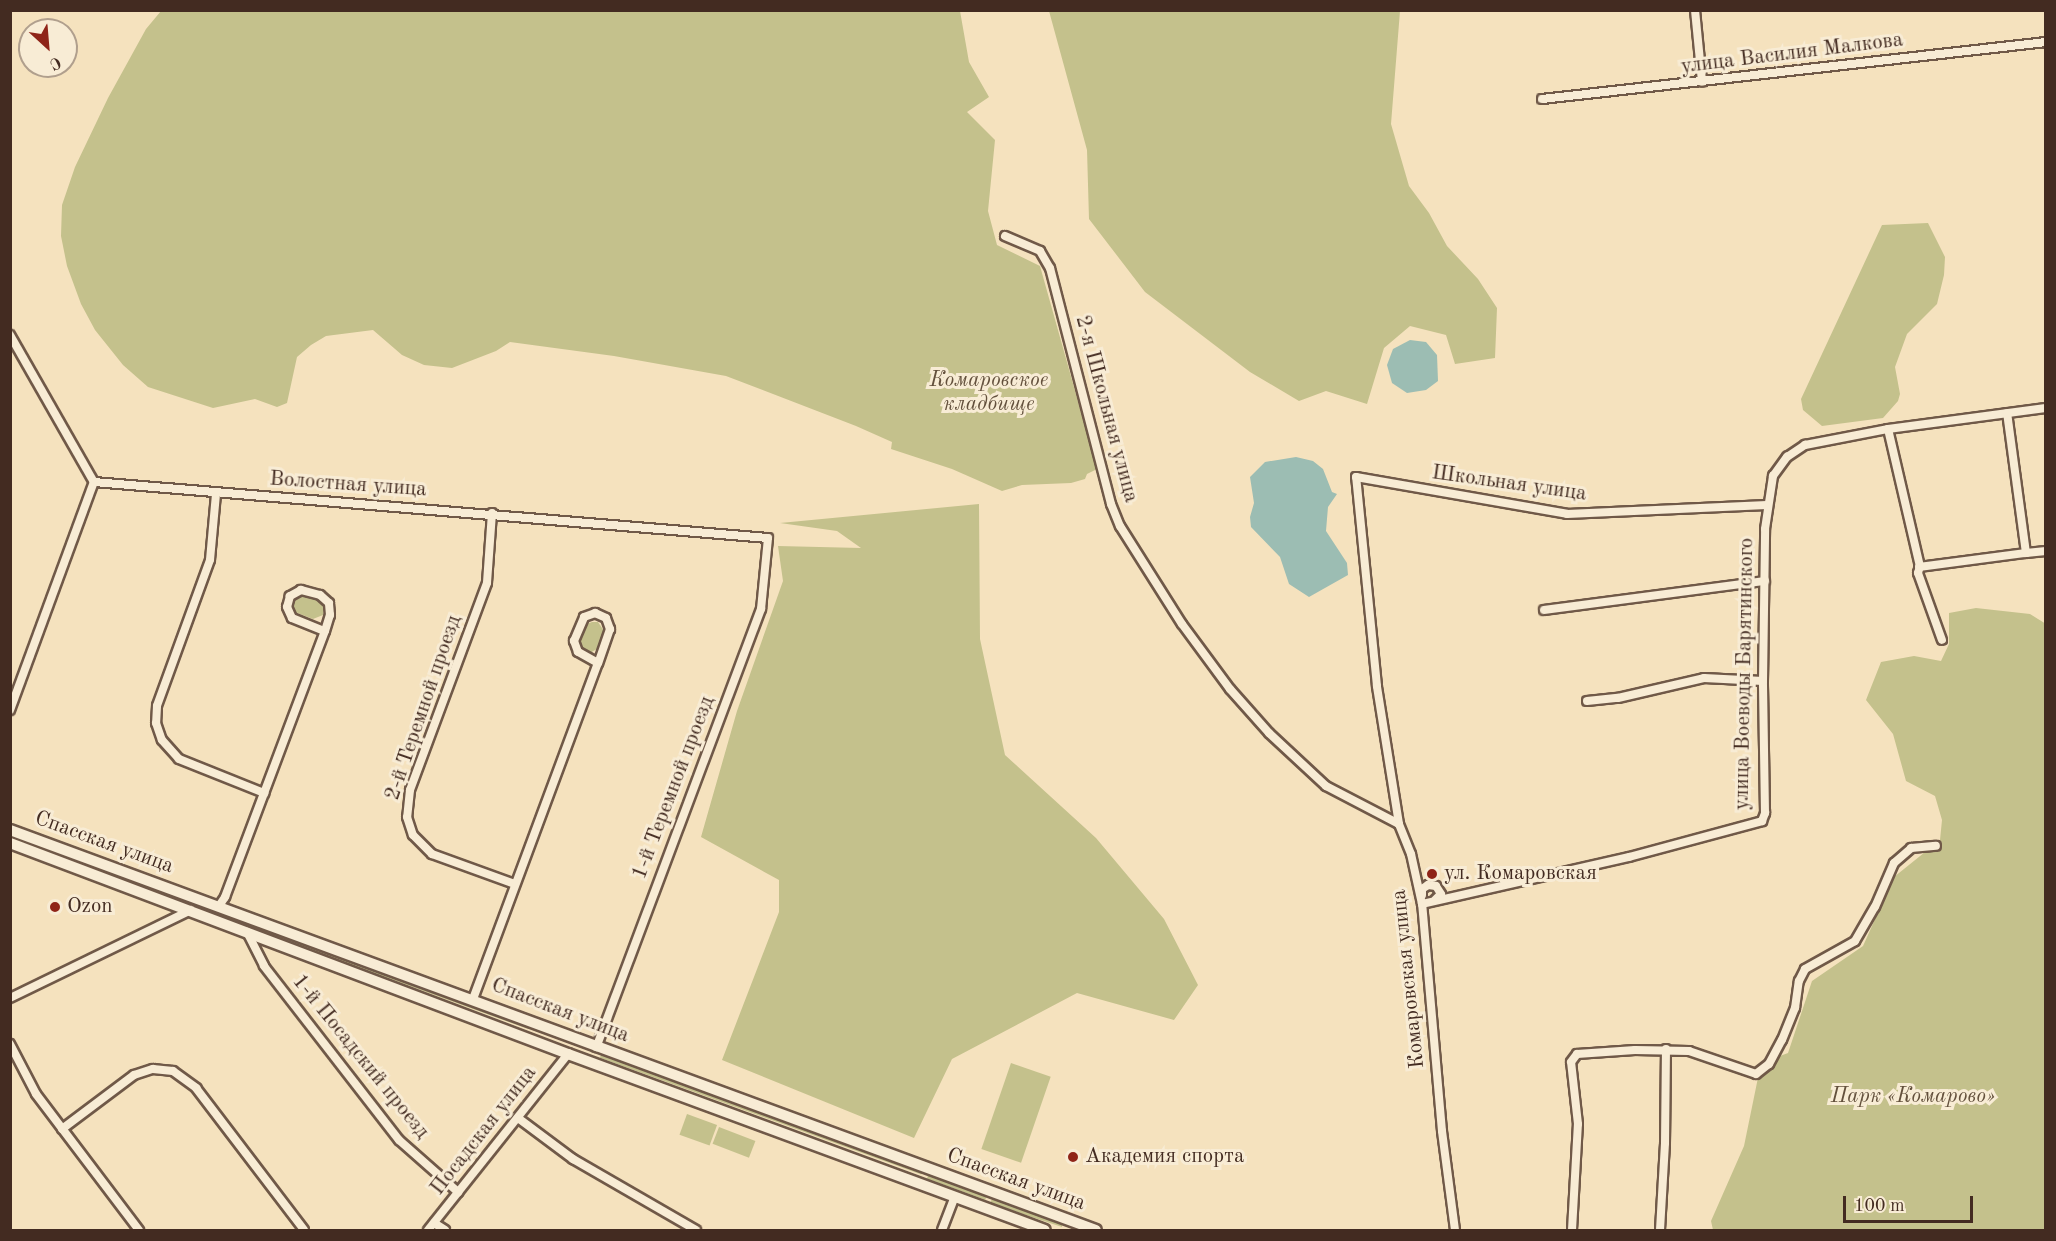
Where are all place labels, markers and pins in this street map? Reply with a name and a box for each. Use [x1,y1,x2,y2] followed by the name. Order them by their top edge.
[1444,861,1597,887] place label: ул. Комаровская
[1425,867,1439,881] marker: ул. Комаровская
[67,894,113,920] place label: Ozon
[48,900,62,914] marker: Ozon
[1085,1144,1244,1170] place label: Академия спорта
[1066,1150,1080,1164] marker: Академия спорта

